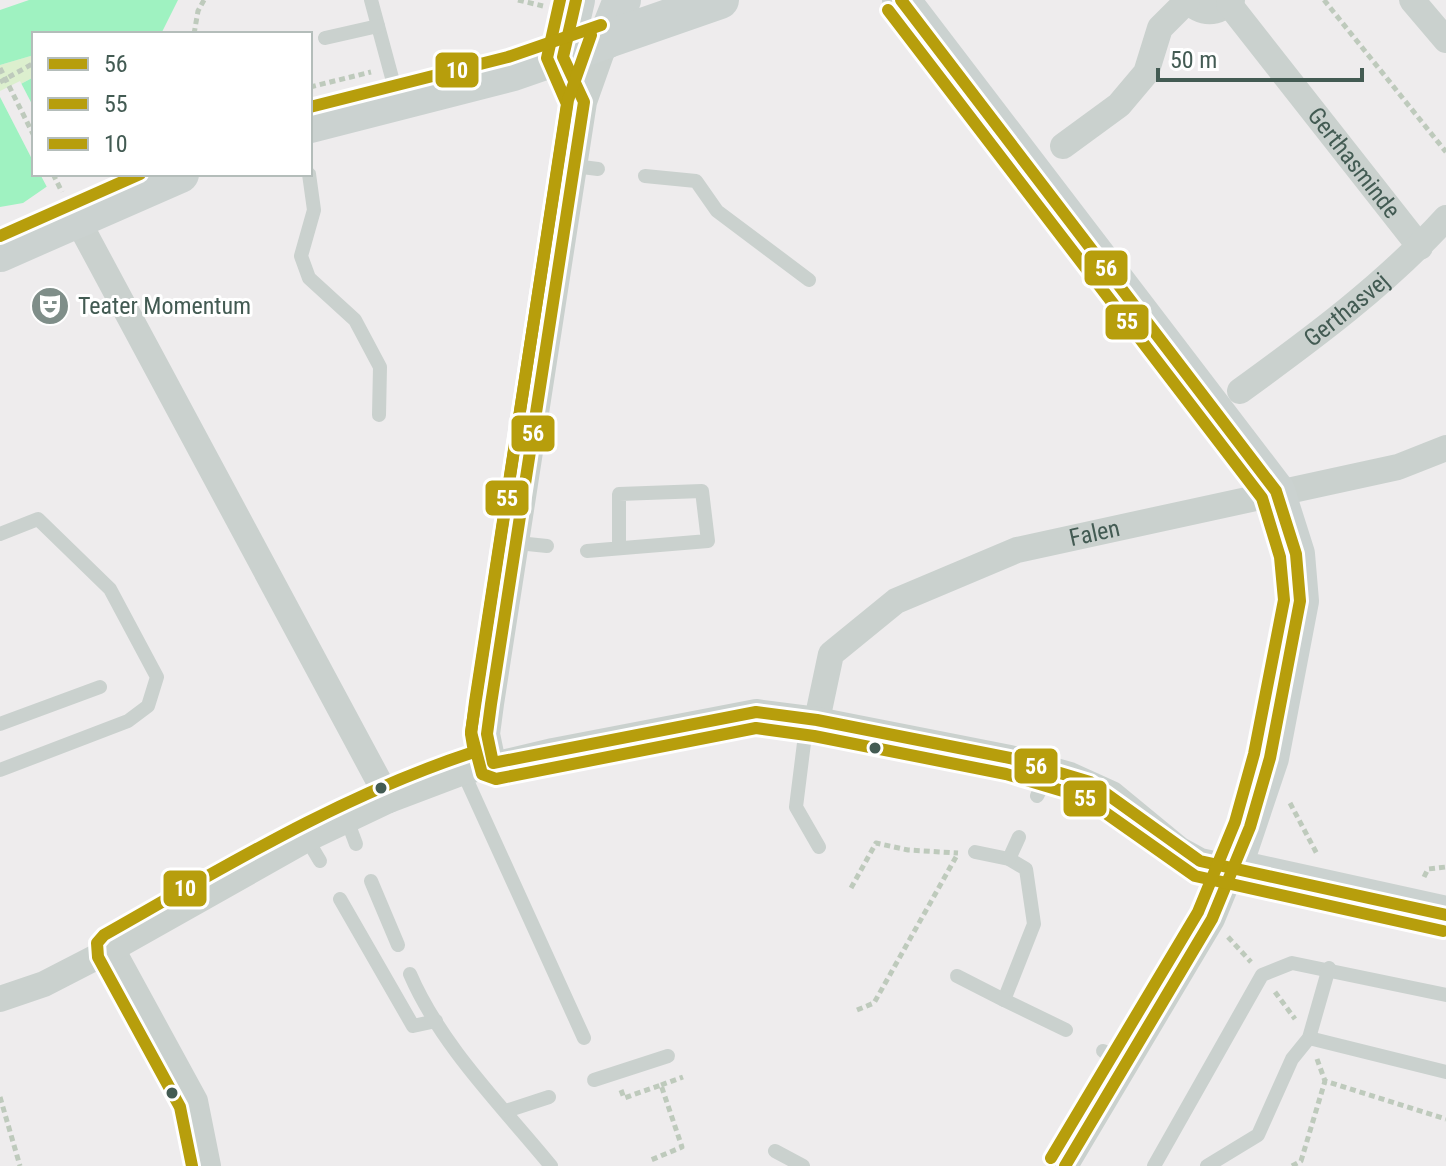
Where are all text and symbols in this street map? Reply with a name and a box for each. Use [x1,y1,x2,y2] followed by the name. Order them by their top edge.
[32,32,312,176] legend
[1158,32,1362,82] scale bar
[1170,46,1217,74] text: 50 m
[104,50,128,78] text: 56
[434,51,480,89] line badge: 10
[446,58,468,83] text: 10
[104,90,128,118] text: 55
[1302,102,1406,224] street label: Gerthasminde
[104,130,128,158] text: 10
[1083,249,1129,287] line badge: 56
[1095,256,1117,281] text: 56
[1299,267,1395,353] street label: Gerthasvej
[29,285,71,327] theatre icon: Teater Momentum
[78,292,251,320] place label: Teater Momentum
[1104,303,1150,341] line badge: 55
[1116,309,1138,334] text: 55
[510,414,556,453] line badge: 56
[522,421,544,446] text: 56
[484,479,530,517] line badge: 55
[496,486,518,511] text: 55
[1067,514,1122,552] street label: Falen
[867,740,883,756] unlabelled marker
[1013,747,1059,785] line badge: 56
[1025,754,1047,779] text: 56
[1062,779,1108,818] line badge: 55
[373,780,389,796] unlabelled marker
[1074,786,1096,811] text: 55
[162,869,208,908] line badge: 10
[174,876,196,901] text: 10
[164,1085,180,1101] unlabelled marker

